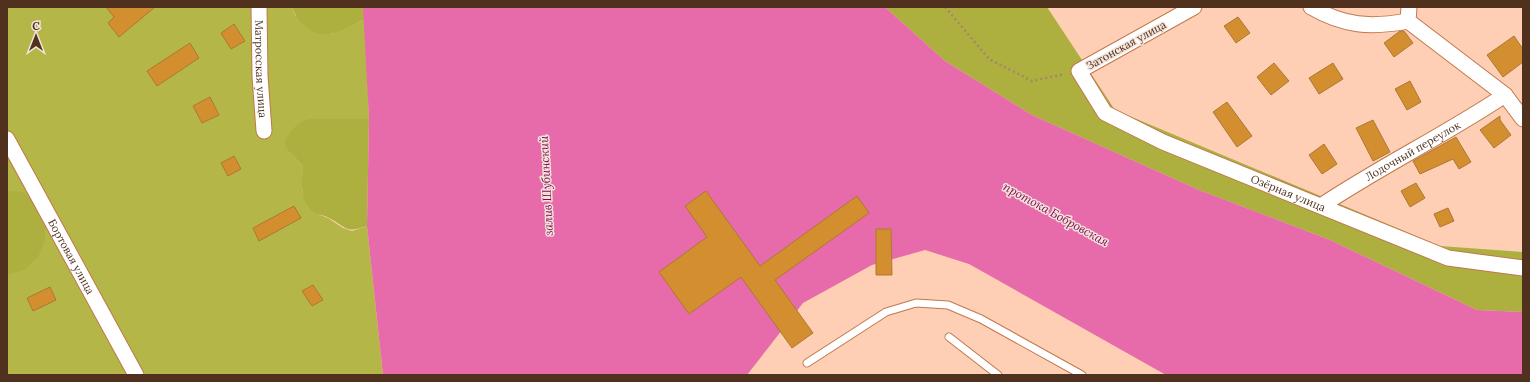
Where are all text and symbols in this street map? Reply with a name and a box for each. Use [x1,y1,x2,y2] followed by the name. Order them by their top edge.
[16,16,56,56] north arrow
[1084,17,1169,73] street label: Затонская улица
[32,19,40,33] text: С
[252,20,270,119] street label: Матросская улица
[1362,118,1463,184] street label: Лодочный переулок
[536,135,556,236] water label: залив Шубинский
[1249,171,1328,215] street label: Озёрная улица
[1001,179,1112,249] water label: протока Бобровская
[45,216,98,297] street label: Бортовая улица

